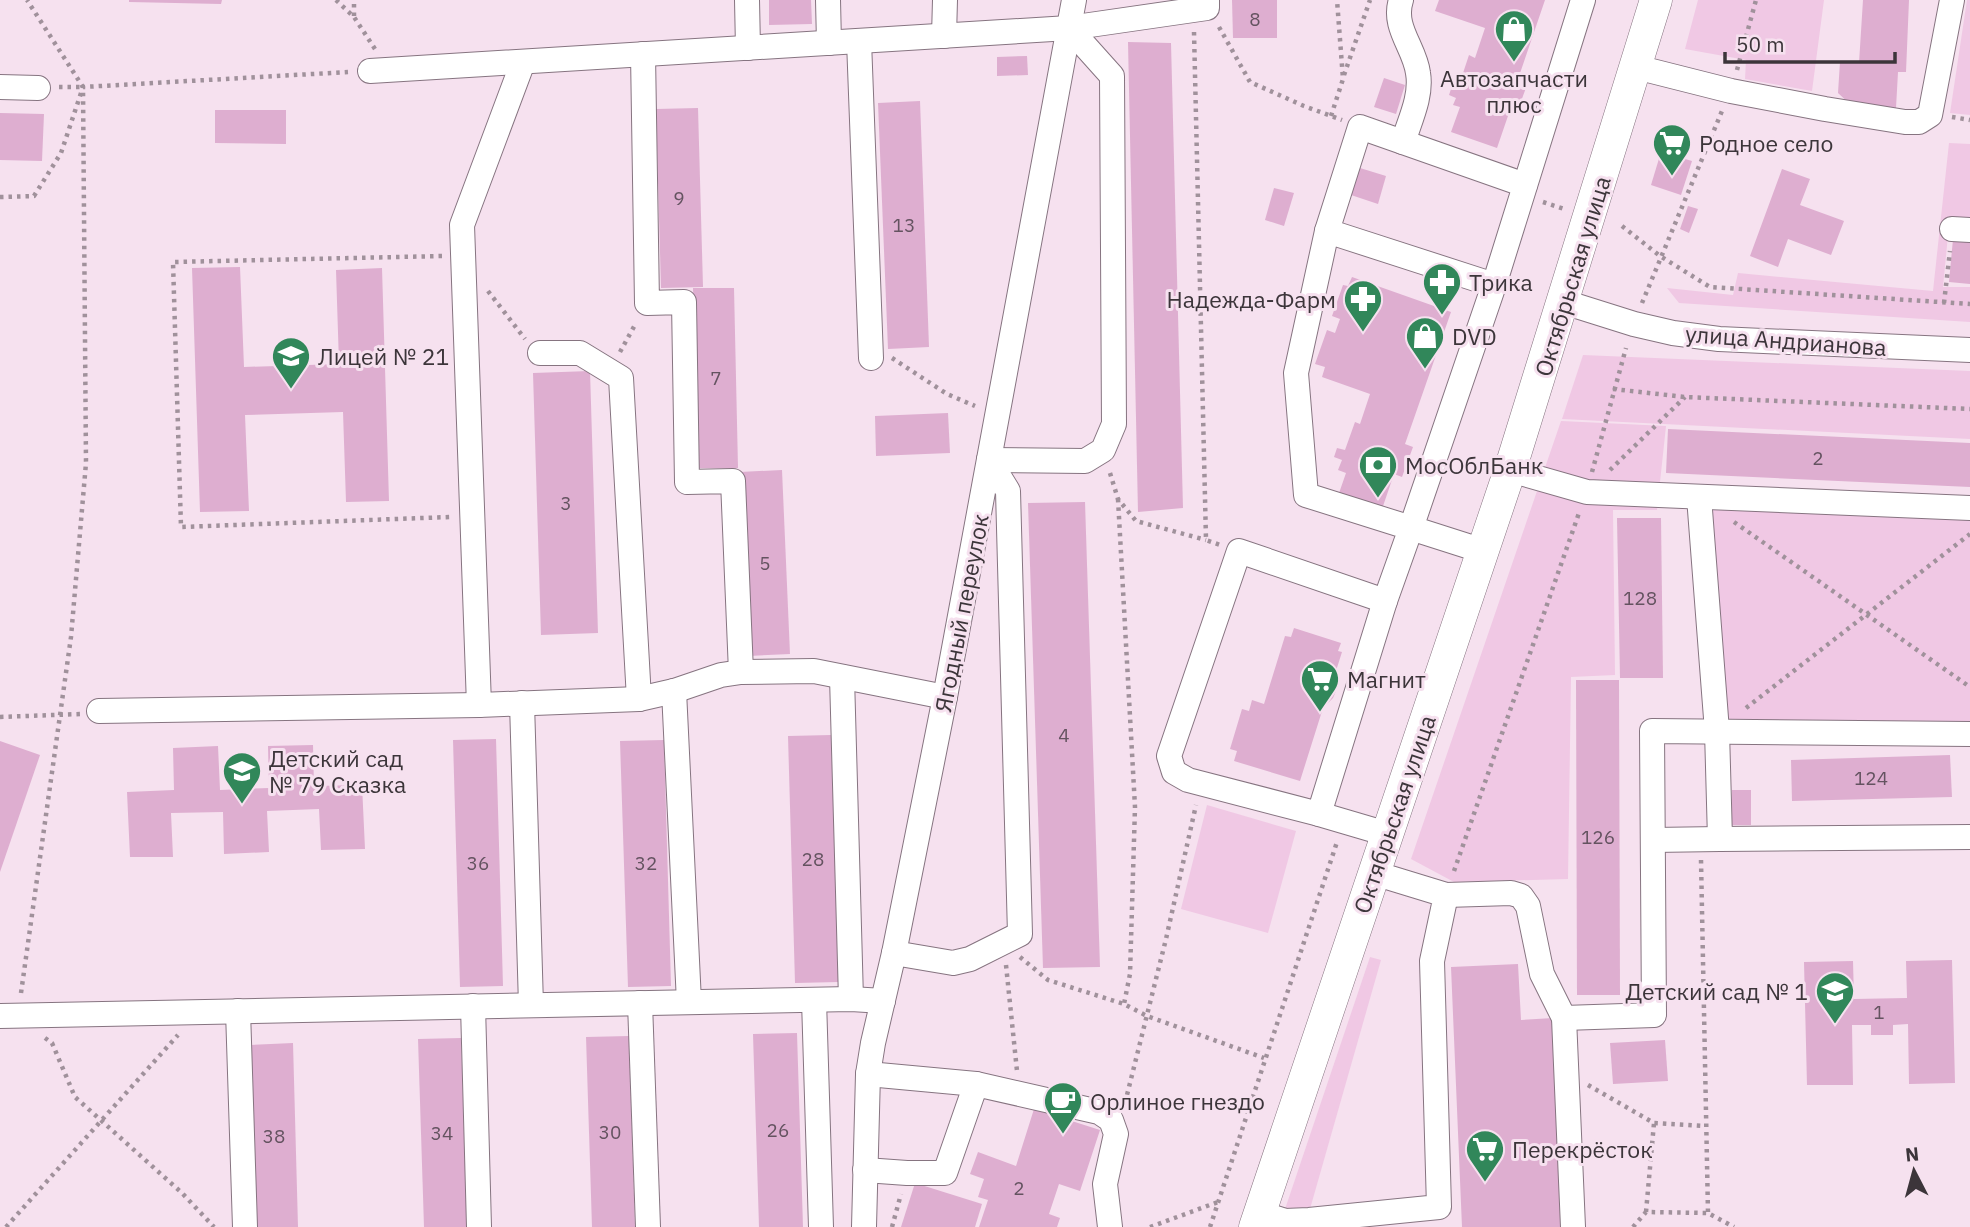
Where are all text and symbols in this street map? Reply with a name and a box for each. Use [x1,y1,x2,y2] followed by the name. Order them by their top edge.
[1249,7,1261,31] house number: 8
[1493,8,1535,63] shop icon: Автозапчасти плюс
[1725,21,1895,65] scale bar
[1736,30,1785,58] text: 50 m
[1440,63,1588,119] place label: Автозапчасти плюс
[1651,122,1693,177] supermarket icon: Родное село
[1699,128,1833,158] place label: Родное село
[1527,172,1617,380] street label: Октябрьская улица
[673,186,685,210] house number: 9
[893,213,915,237] house number: 13
[1421,261,1463,316] pharmacy icon: Трика
[1469,267,1533,297] place label: Трика
[1342,278,1384,333] pharmacy icon: Надежда-Фарм
[1166,284,1336,314] place label: Надежда-Фарм
[1404,315,1446,370] shop icon: DVD
[1684,318,1888,362] street label: улица Андрианова
[1452,321,1497,351] place label: DVD
[270,335,312,390] school or university icon: Лицей № 21
[318,341,449,371] place label: Лицей № 21
[710,366,722,390] house number: 7
[1357,444,1399,499] bank icon: МосОблБанк
[1812,446,1824,470] house number: 2
[1405,450,1543,480] place label: МосОблБанк
[560,491,572,515] house number: 3
[927,511,995,715] street label: Ягодный переулок
[759,551,771,575] house number: 5
[1623,586,1657,610] house number: 128
[1299,658,1341,713] supermarket icon: Магнит
[1347,664,1426,694] place label: Магнит
[1346,711,1442,917] street label: Октябрьская улица
[1058,723,1070,747] house number: 4
[269,743,406,799] place label: Детский сад № 79 Сказка
[221,750,263,805] school or university icon: Детский сад № 79 Сказка
[1854,766,1888,790] house number: 124
[1581,825,1615,849] house number: 126
[802,847,824,871] house number: 28
[467,851,489,875] house number: 36
[635,851,657,875] house number: 32
[1814,970,1856,1025] school or university icon: Детский сад № 1
[1625,976,1808,1006] place label: Детский сад № 1
[1873,1000,1885,1024] house number: 1
[1042,1080,1084,1135] cafe icon: Орлиное гнездо
[1090,1086,1265,1116] place label: Орлиное гнездо
[767,1118,789,1142] house number: 26
[599,1120,621,1144] house number: 30
[431,1121,453,1145] house number: 34
[263,1124,285,1148] house number: 38
[1464,1128,1506,1183] supermarket icon: Перекрёсток
[1512,1134,1653,1164] place label: Перекрёсток
[1879,1136,1949,1206] north arrow
[1904,1141,1920,1167] text: N
[1013,1176,1025,1200] house number: 2

